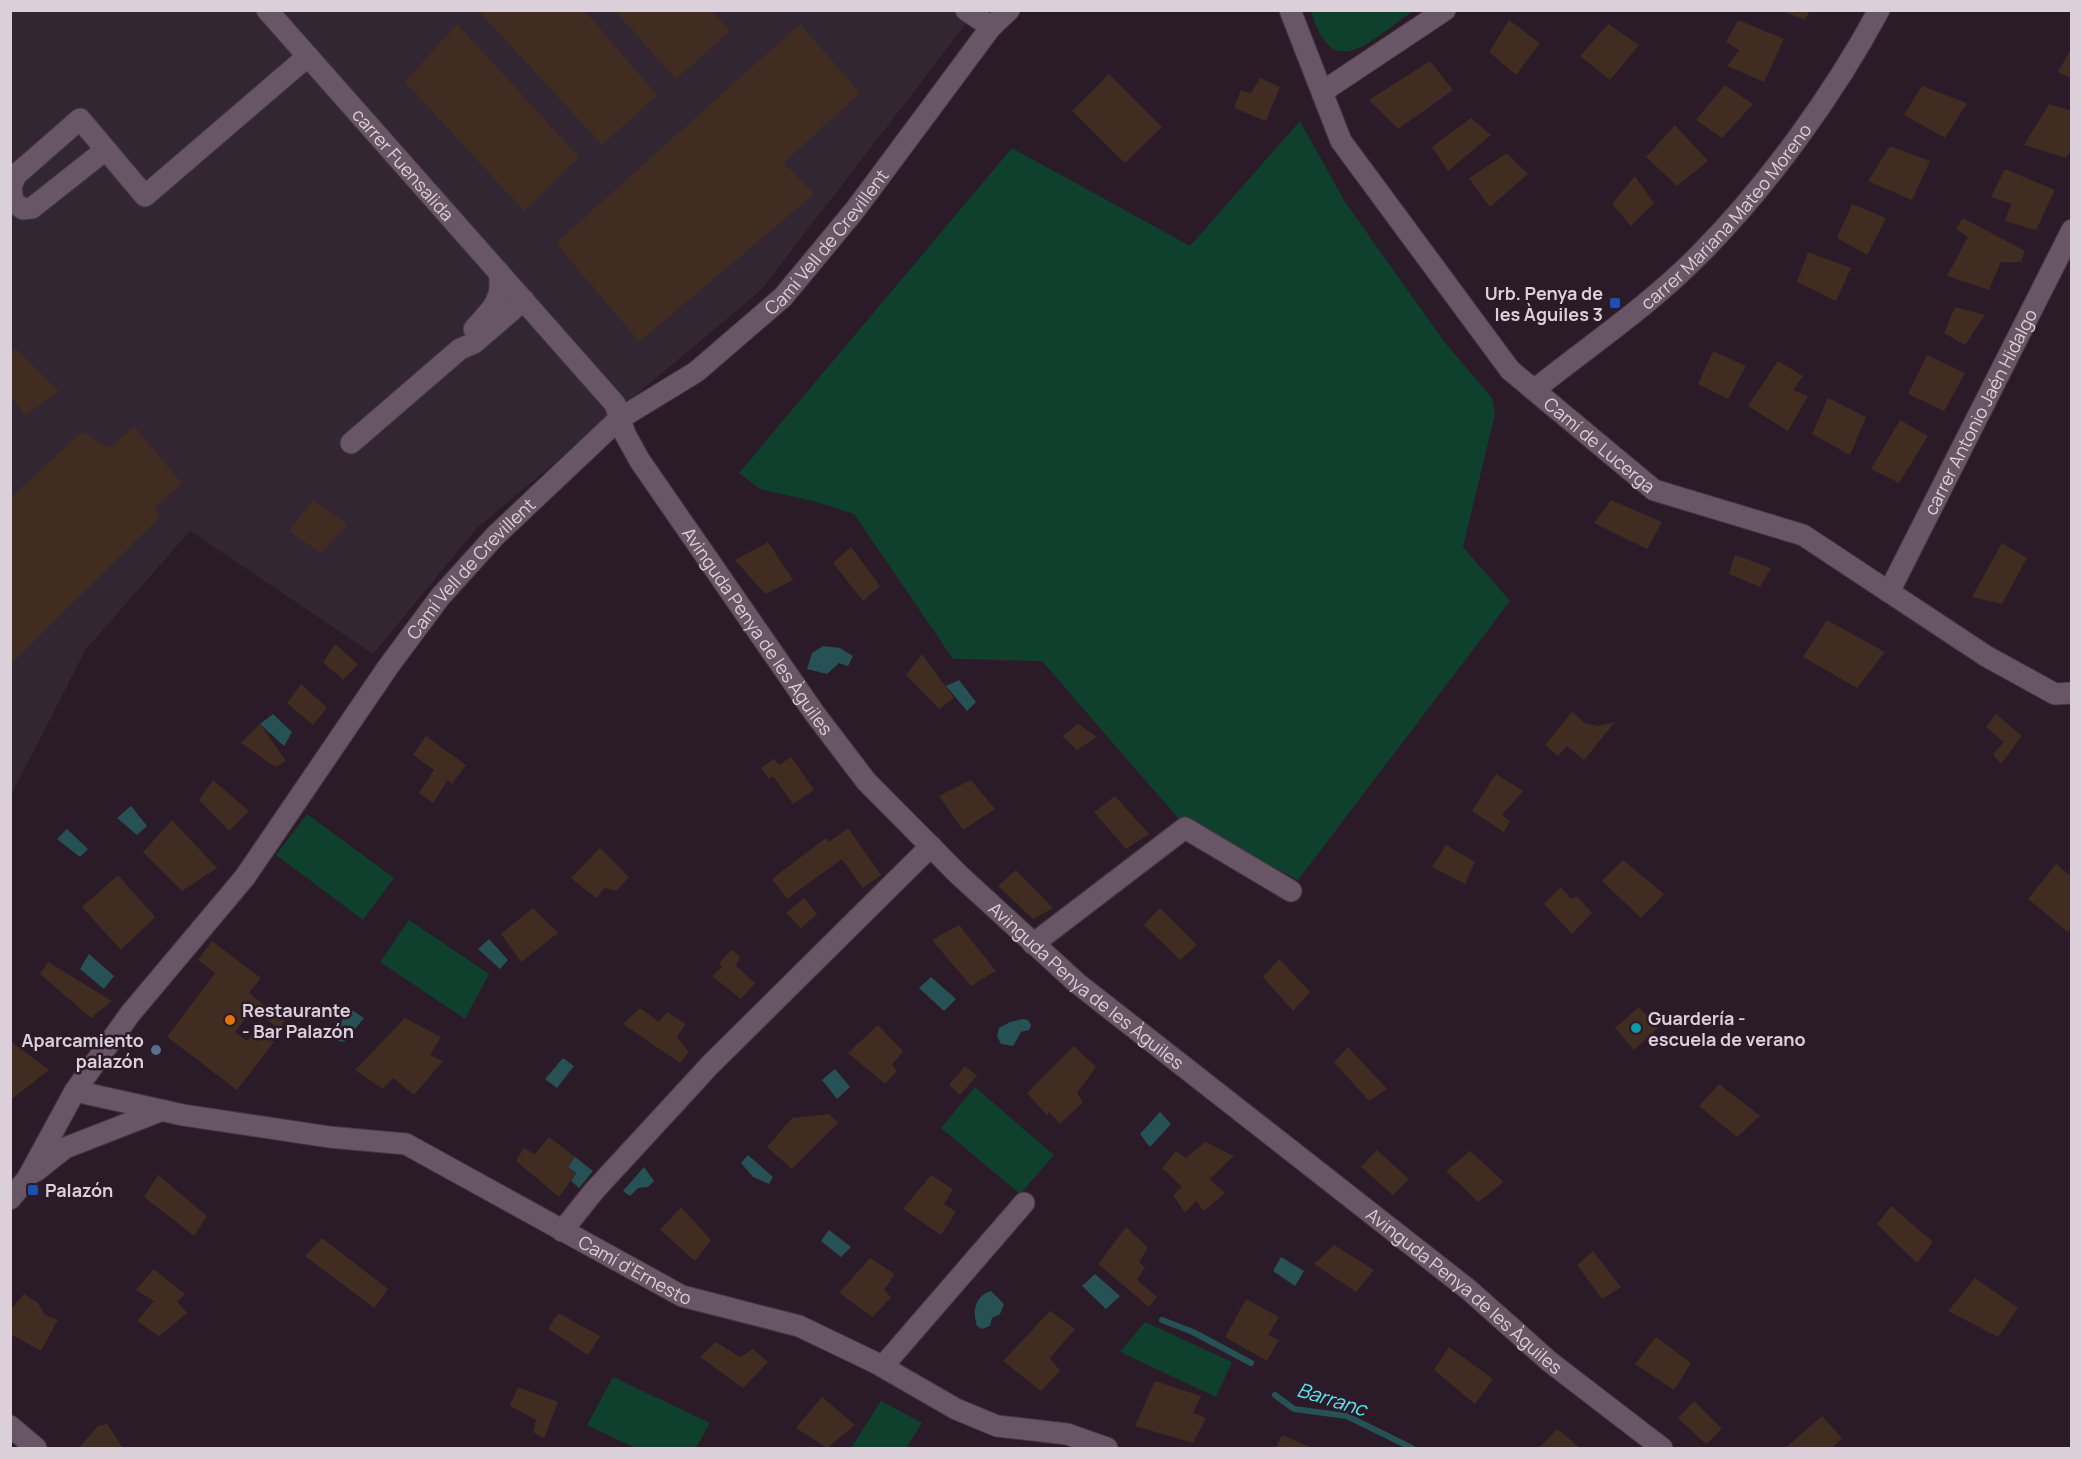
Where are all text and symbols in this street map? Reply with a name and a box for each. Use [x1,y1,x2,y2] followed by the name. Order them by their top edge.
[347,103,460,226] street label: carrer Fuensalida
[1635,119,1817,315] street label: carrer Mariana Mateo Moreno
[759,164,893,320] street label: Camí Vell de Crevillent
[1485,281,1603,326] place label: Urb. Penya de les Àguiles 3
[1608,296,1622,310] marker: Urb. Penya de les Àguiles 3
[1918,305,2042,519] street label: carrer Antonio Jaén Hidalgo
[1539,391,1660,498] street label: Camí de Lucerga
[401,492,540,644] street label: Camí Vell de Crevillent
[677,522,839,740] street label: Avinguda Penya de les Àguiles
[984,896,1189,1074] street label: Avinguda Penya de les Àguiles
[242,998,354,1043] place label: Restaurante - Bar Palazón
[1648,1006,1806,1051] place label: Guardería - escuela de verano
[223,1013,237,1027] marker: Restaurante - Bar Palazón
[1629,1021,1643,1035] marker: Guardería - escuela de verano
[21,1028,144,1073] place label: Aparcamiento palazón
[149,1043,163,1057] marker: Aparcamiento palazón
[45,1178,113,1202] place label: Palazón
[26,1183,40,1197] marker: Palazón
[1361,1202,1567,1379] street label: Avinguda Penya de les Àguiles
[574,1229,694,1310] street label: Camí d'Ernesto
[1294,1376,1372,1423] water label: Barranc

